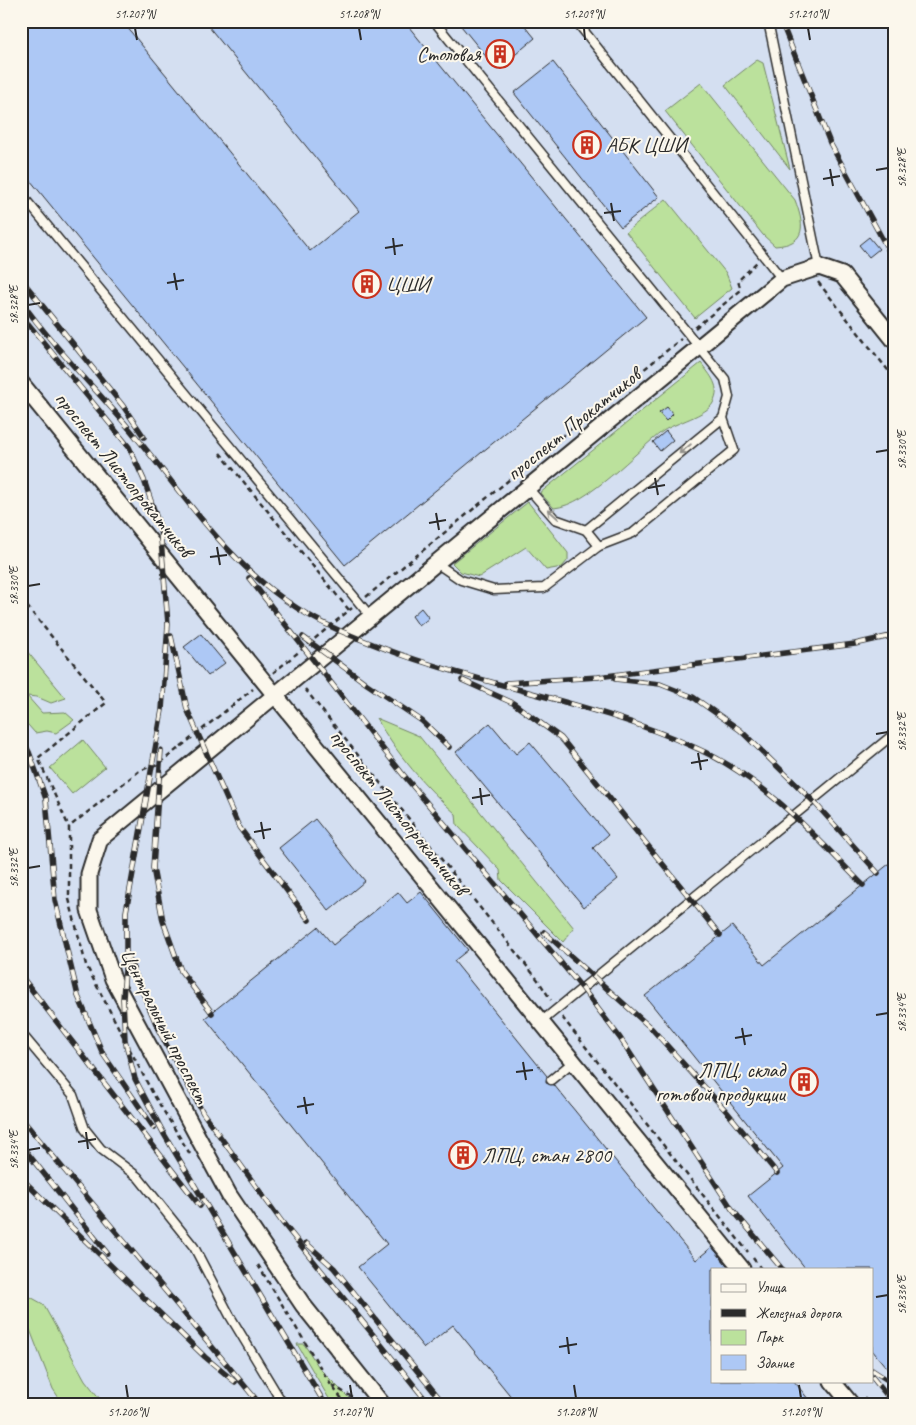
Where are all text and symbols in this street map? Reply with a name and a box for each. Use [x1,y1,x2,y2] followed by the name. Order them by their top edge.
[115,6,157,22] text: 51.207°N
[339,6,381,22] text: 51.208°N
[564,6,606,22] text: 51.209°N
[788,6,830,22] text: 51.210°N
[485,39,515,69] building icon: Столовая
[417,41,482,67] place label: Столовая
[572,130,602,160] building icon: АБК ЦШИ
[606,132,690,158] place label: АБК ЦШИ
[894,147,910,188] text: 58.328°E
[352,269,382,299] building icon: ЦШИ
[386,271,434,297] place label: ЦШИ
[6,284,22,325] text: 58.328°E
[501,359,649,486] street label: проспект Прокатчиков
[49,386,202,566] street label: проспект Листопрокатчиков
[894,429,910,470] text: 58.330°E
[679,443,692,454] one-way arrow
[547,509,560,520] one-way arrow
[6,565,22,606] text: 58.330°E
[894,711,910,752] text: 58.332°E
[324,724,477,904] street label: проспект Листопрокатчиков
[6,847,22,888] text: 58.332°E
[115,944,216,1109] street label: Центральный проспект
[894,992,910,1033] text: 58.334°E
[656,1057,788,1107] place label: ЛПЦ, склад готовой продукции
[789,1067,819,1097] building icon: ЛПЦ, склад готовой продукции
[6,1129,22,1170] text: 58.334°E
[448,1140,478,1170] building icon: ЛПЦ, стан 2800
[482,1142,613,1168] place label: ЛПЦ, стан 2800
[711,1268,874,1382] legend
[894,1274,910,1315] text: 58.336°E
[756,1278,787,1297] text: Улица
[756,1304,843,1323] text: Железная дорога
[756,1328,784,1347] text: Парк
[756,1354,795,1373] text: Здание
[108,1404,150,1420] text: 51.206°N
[332,1404,374,1420] text: 51.207°N
[556,1404,598,1420] text: 51.208°N
[781,1404,823,1420] text: 51.209°N

